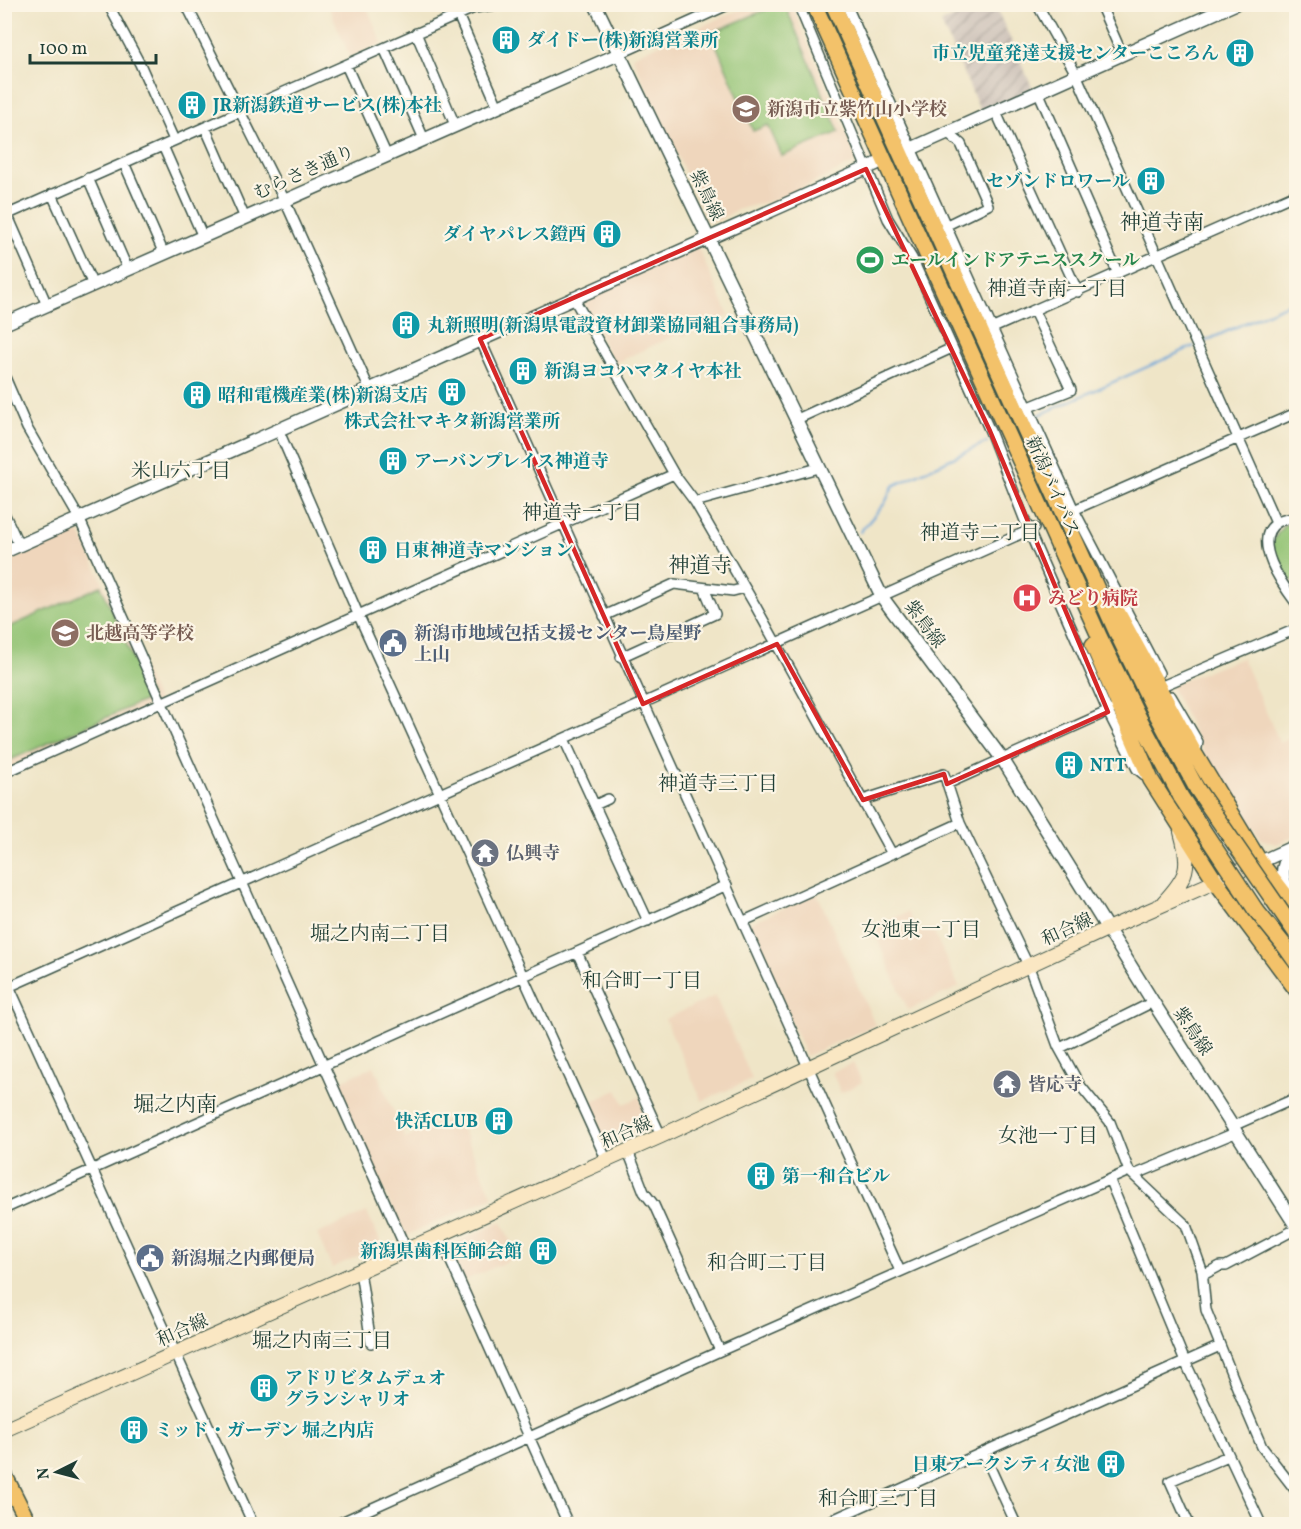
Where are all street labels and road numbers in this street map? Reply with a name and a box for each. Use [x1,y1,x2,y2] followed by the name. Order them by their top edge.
[250,140,359,207] street label: むらさき通り
[683,166,729,225] street label: 紫鳥線
[1018,432,1085,541] street label: 新潟バイパス
[898,596,950,654] street label: 紫鳥線
[1038,908,1097,953] street label: 和合線
[1166,1002,1217,1061] street label: 紫鳥線
[597,1111,656,1156] street label: 和合線
[153,1309,212,1354] street label: 和合線

